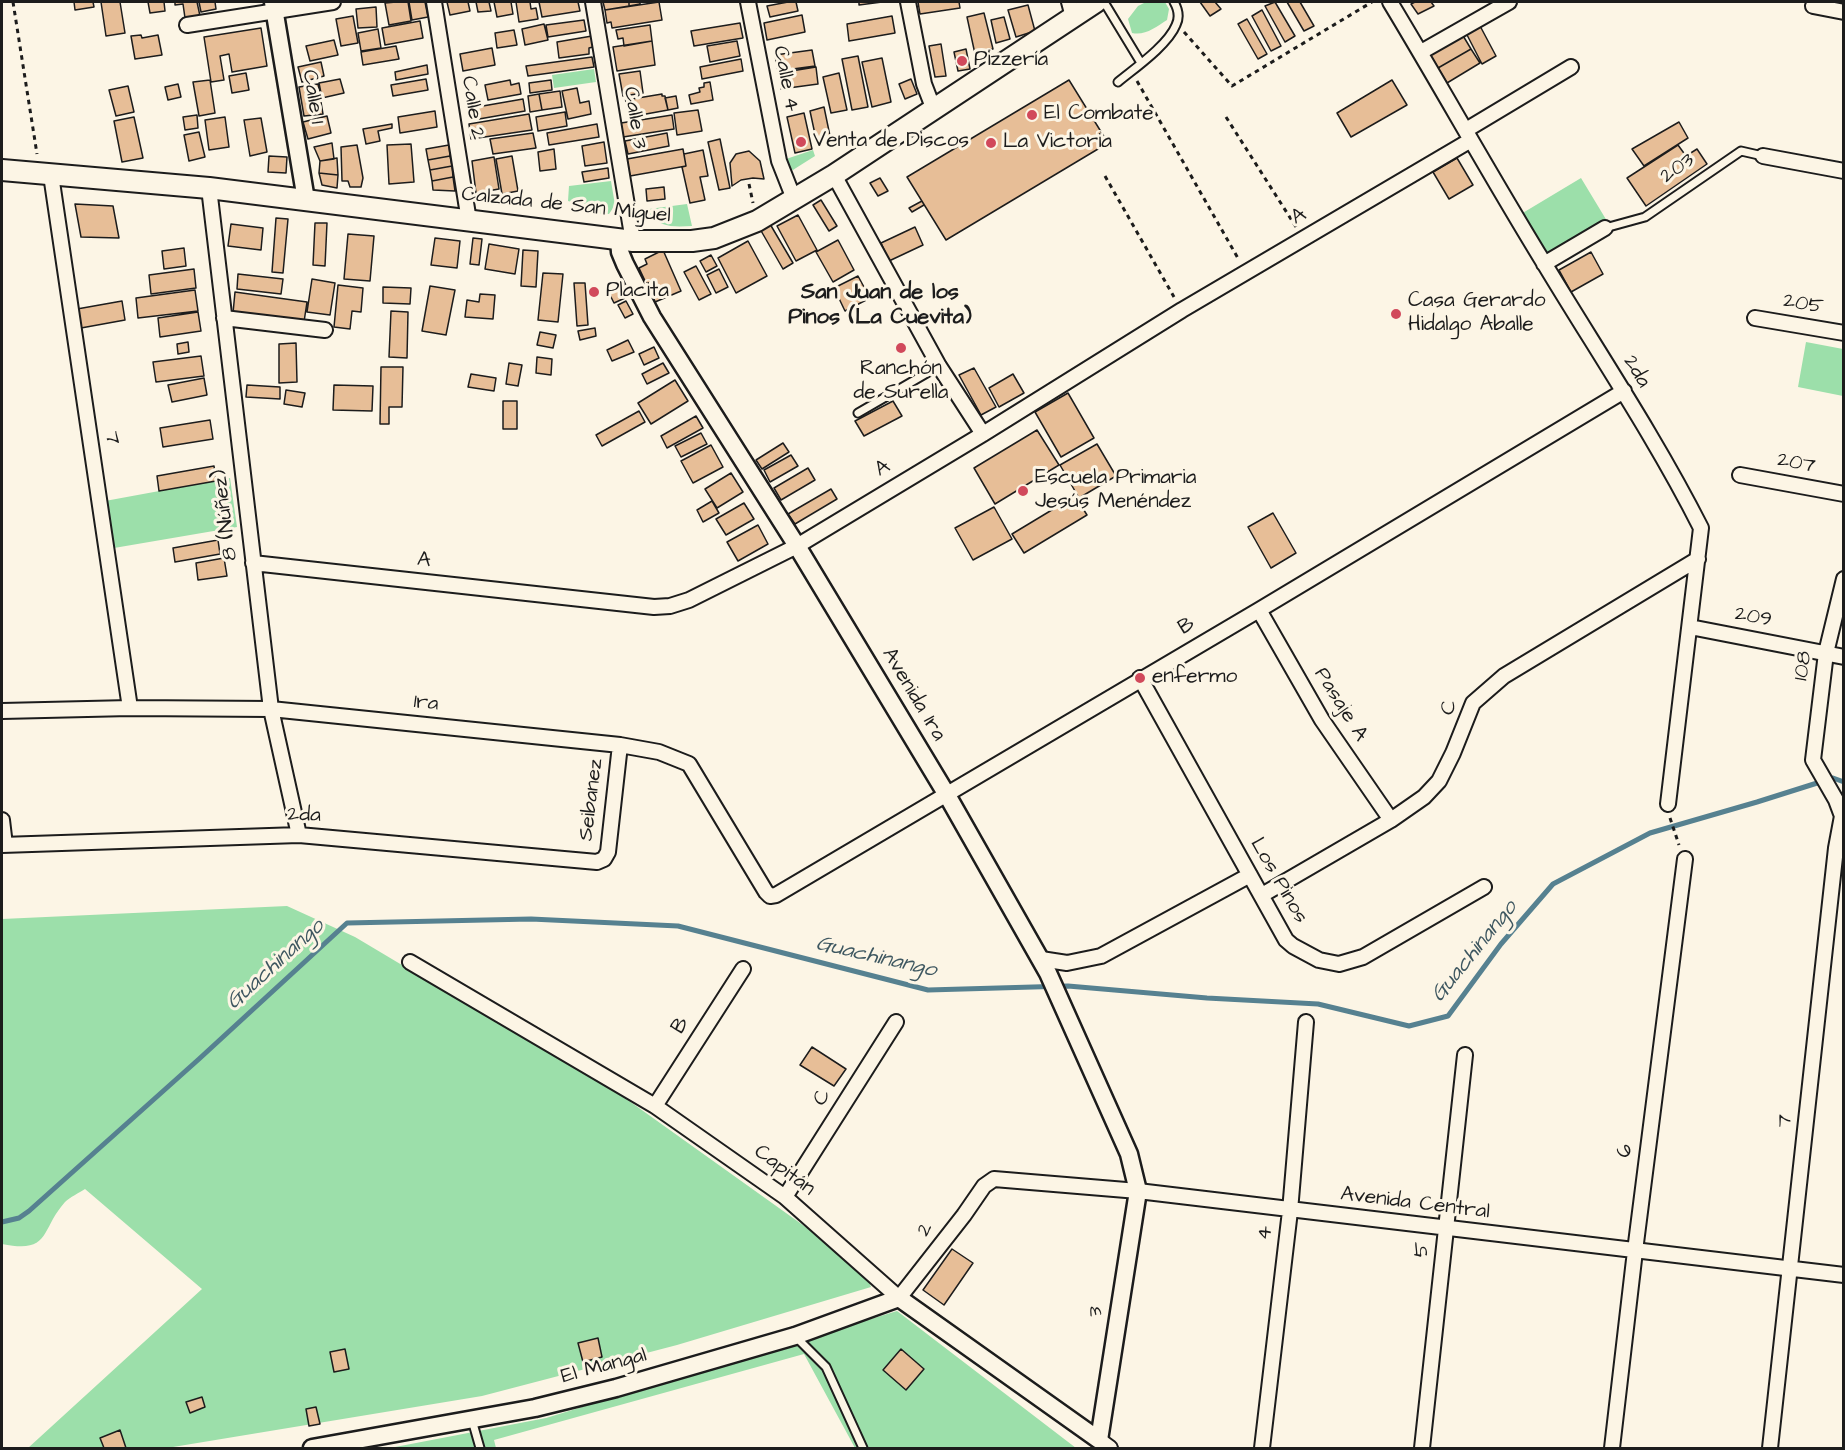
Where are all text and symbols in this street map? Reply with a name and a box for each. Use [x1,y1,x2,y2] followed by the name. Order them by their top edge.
[766,44,804,114] street label: Calle 4
[974,48,1048,74] place label: Pizzería
[955,54,969,68] marker: Pizzería
[295,68,329,126] street label: Calle 1
[455,74,489,142] street label: Calle 2
[617,85,651,151] street label: Calle 3
[1044,102,1153,128] place label: El Combate
[1025,108,1039,122] marker: El Combate
[813,129,969,155] place label: Venta de Discos
[1003,130,1112,156] place label: La Victoria
[794,135,808,149] marker: Venta de Discos
[984,136,998,150] marker: La Victoria
[1656,148,1700,190] street label: 203
[460,182,672,230] street label: Calzada de San Miguel
[1287,203,1311,231] street label: A
[606,279,669,305] place label: Placita
[788,280,972,332] district label: San Juan de los Pinos (La Cuevita)
[587,285,601,299] marker: Placita
[1408,289,1546,339] place label: Casa Gerardo Hidalgo Aballe
[1781,289,1825,321] street label: 205
[1389,307,1403,321] marker: Casa Gerardo Hidalgo Aballe
[894,341,908,355] marker: Ranchón de Surella
[1617,351,1655,393] street label: 2da
[854,357,948,407] place label: Ranchón de Surella
[98,430,124,446] street label: 7
[1775,448,1817,480] street label: 207
[871,455,895,483] street label: A
[1035,466,1196,516] place label: Escuela Primaria Jesús Menéndez
[208,468,244,562] street label: 8 (Núñez)
[1016,484,1030,498] marker: Escuela Primaria Jesús Menéndez
[416,548,432,574] street label: A
[1732,602,1774,634] street label: 209
[1174,612,1200,642] street label: B
[875,644,951,746] street label: Avenida 1ra
[1789,650,1819,682] street label: 108
[1308,663,1372,747] street label: Pasaje A
[1152,665,1237,691] place label: enfermo
[1133,671,1147,685] marker: enfermo
[412,690,440,718] street label: 1ra
[1435,696,1465,720] street label: C
[574,757,610,843] street label: Seibanez
[287,803,321,829] street label: 2da
[1243,834,1313,928] street label: Los Pinos
[1426,896,1524,1008] water label: Guachinango
[222,914,330,1016] water label: Guachinango
[813,931,939,985] water label: Guachinango
[666,1013,696,1039] street label: B
[808,1085,838,1111] street label: C
[1773,1113,1799,1129] street label: 7
[748,1140,820,1202] street label: Capitán
[1613,1143,1639,1159] street label: 6
[1339,1182,1491,1226] street label: Avenida Central
[912,1218,940,1242] street label: 2
[1253,1224,1279,1242] street label: 4
[1410,1241,1436,1259] street label: 5
[1084,1305,1110,1319] street label: 3
[558,1344,650,1390] street label: El Mangal

